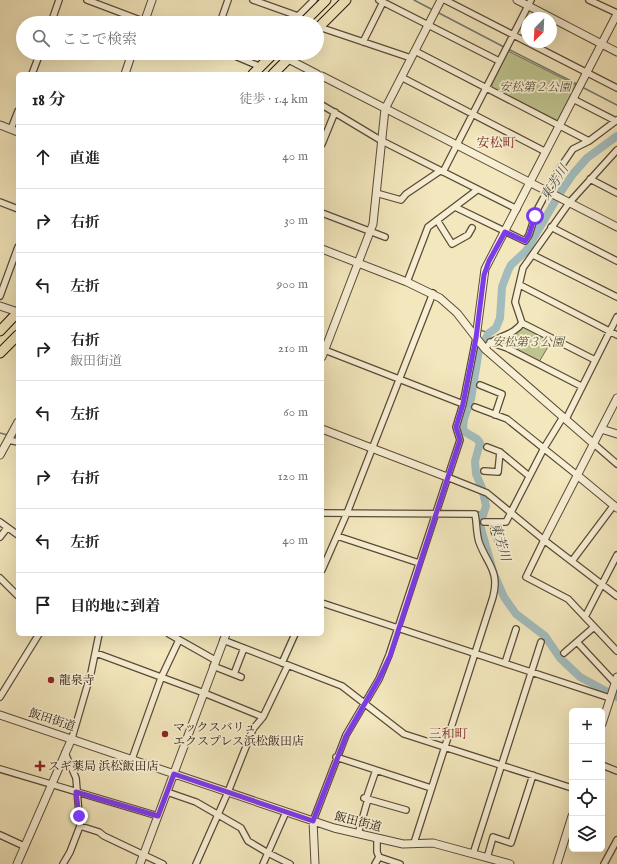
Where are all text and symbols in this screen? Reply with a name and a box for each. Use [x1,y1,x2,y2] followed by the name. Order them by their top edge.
[521,12,557,48] north arrow
[16,16,324,60] search box
[30,27,52,49] icon: search
[62,30,137,49] text: ここで検索
[499,80,573,95] park label: 安松第２公園
[32,90,66,111] text: 18 分
[240,91,308,108] text: 徒歩 · 1.4 km
[476,135,516,152] district label: 安松町
[32,146,54,168] icon: ahead
[282,148,308,165] text: 40 m
[70,149,100,168] text: 直進
[537,160,574,204] water label: 東芳川
[526,207,544,225] route start
[32,210,54,232] icon: right
[284,212,308,229] text: 30 m
[70,213,100,232] text: 右折
[32,274,54,296] icon: left
[277,276,308,293] text: 900 m
[70,277,100,296] text: 左折
[70,331,100,350] text: 右折
[492,335,566,350] park label: 安松第３公園
[32,338,54,360] icon: right
[278,340,308,357] text: 210 m
[70,353,122,370] text: 飯田街道
[32,402,54,424] icon: left
[283,404,308,421] text: 60 m
[70,405,100,424] text: 左折
[32,466,54,488] icon: right
[278,468,308,485] text: 120 m
[70,469,100,488] text: 右折
[486,521,514,565] water label: 東芳川
[32,530,54,552] icon: left
[282,532,308,549] text: 40 m
[70,533,100,552] text: 左折
[32,594,54,616] icon: arrive
[70,597,160,616] text: 目的地に到着
[59,673,95,688] place label: 龍泉寺
[46,675,56,685] marker: 龍泉寺
[27,705,77,735] street label: 飯田街道
[569,708,605,852] map controls
[569,708,605,744] button: +
[173,720,304,749] place label: マックスバリュ エクスプレス浜松飯田店
[428,726,468,743] district label: 三和町
[160,729,170,739] marker: マックスバリュ エクスプレス浜松飯田店
[569,744,605,780] button: −
[48,759,159,774] place label: スギ薬局 浜松飯田店
[35,761,45,771] marker: スギ薬局 浜松飯田店
[569,780,605,816] button: locate
[70,807,88,825] route end
[333,809,383,835] street label: 飯田街道
[569,816,605,852] button: layers

